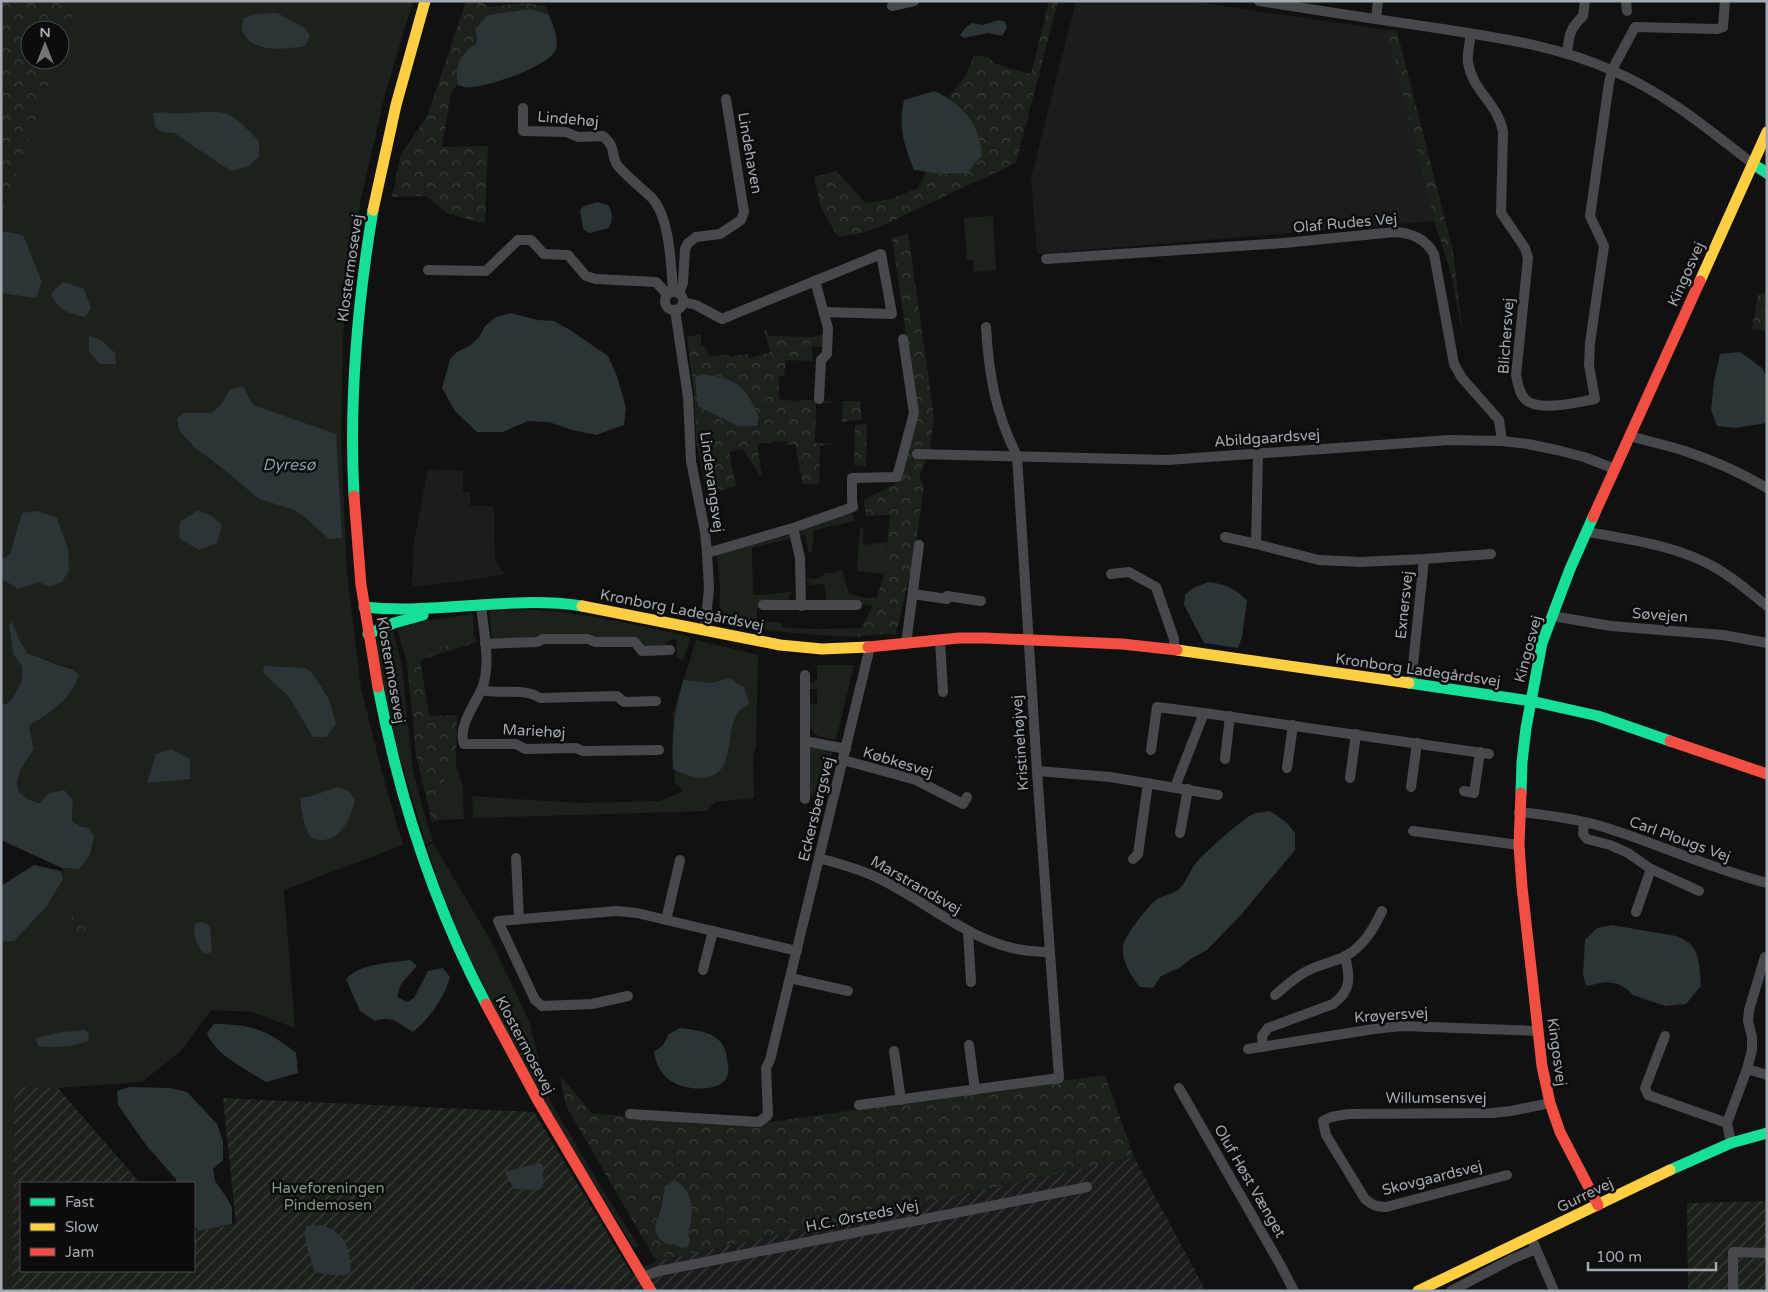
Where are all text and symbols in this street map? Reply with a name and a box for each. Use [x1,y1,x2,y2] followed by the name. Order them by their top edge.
[20,20,70,70] north arrow
[39,24,51,41] text: N
[537,107,599,131] street label: Lindehøj
[734,111,766,195] street label: Lindehaven
[1292,209,1398,237] street label: Olaf Rudes Vej
[334,213,366,323] street label: Klostermosevej
[1664,239,1708,309] street label: Kingosvej
[1494,297,1518,375] street label: Blichersvej
[1213,425,1321,451] street label: Abildgaardsvej
[696,430,728,534] street label: Lindevangsvej
[263,455,317,475] water label: Dyresø
[1391,570,1417,640] street label: Exnersvej
[599,585,765,635] street label: Kronborg Ladegårdsvej
[1631,604,1689,626] street label: Søvejen
[1510,613,1546,685] street label: Kingosvej
[373,615,409,725] street label: Klostermosevej
[1334,650,1502,690] street label: Kronborg Ladegårdsvej
[1008,694,1032,792] street label: Kristinehøjvej
[502,720,566,742] street label: Mariehøj
[861,743,935,781] street label: Købkesvej
[794,755,838,863] street label: Eckersbergsvej
[1627,812,1733,866] street label: Carl Plougs Vej
[868,852,964,918] street label: Marstrandsvej
[492,993,558,1097] street label: Klostermosevej
[1353,1003,1429,1027] street label: Krøyersvej
[1543,1017,1571,1087] street label: Kingosvej
[1385,1089,1487,1107] street label: Willumsensvej
[1210,1121,1290,1241] street label: Oluf Høst Vænget
[1380,1157,1484,1199] street label: Skovgaardsvej
[1554,1174,1616,1216] street label: Gurrevej
[271,1179,385,1214] park label: Haveforeningen Pindemosen
[20,1182,195,1272] legend
[65,1193,95,1211] text: Fast
[804,1196,920,1236] street label: H.C. Ørsteds Vej
[65,1218,99,1236] text: Slow
[1588,1240,1716,1272] scale bar
[65,1243,94,1261] text: Jam
[1596,1248,1642,1266] text: 100 m

